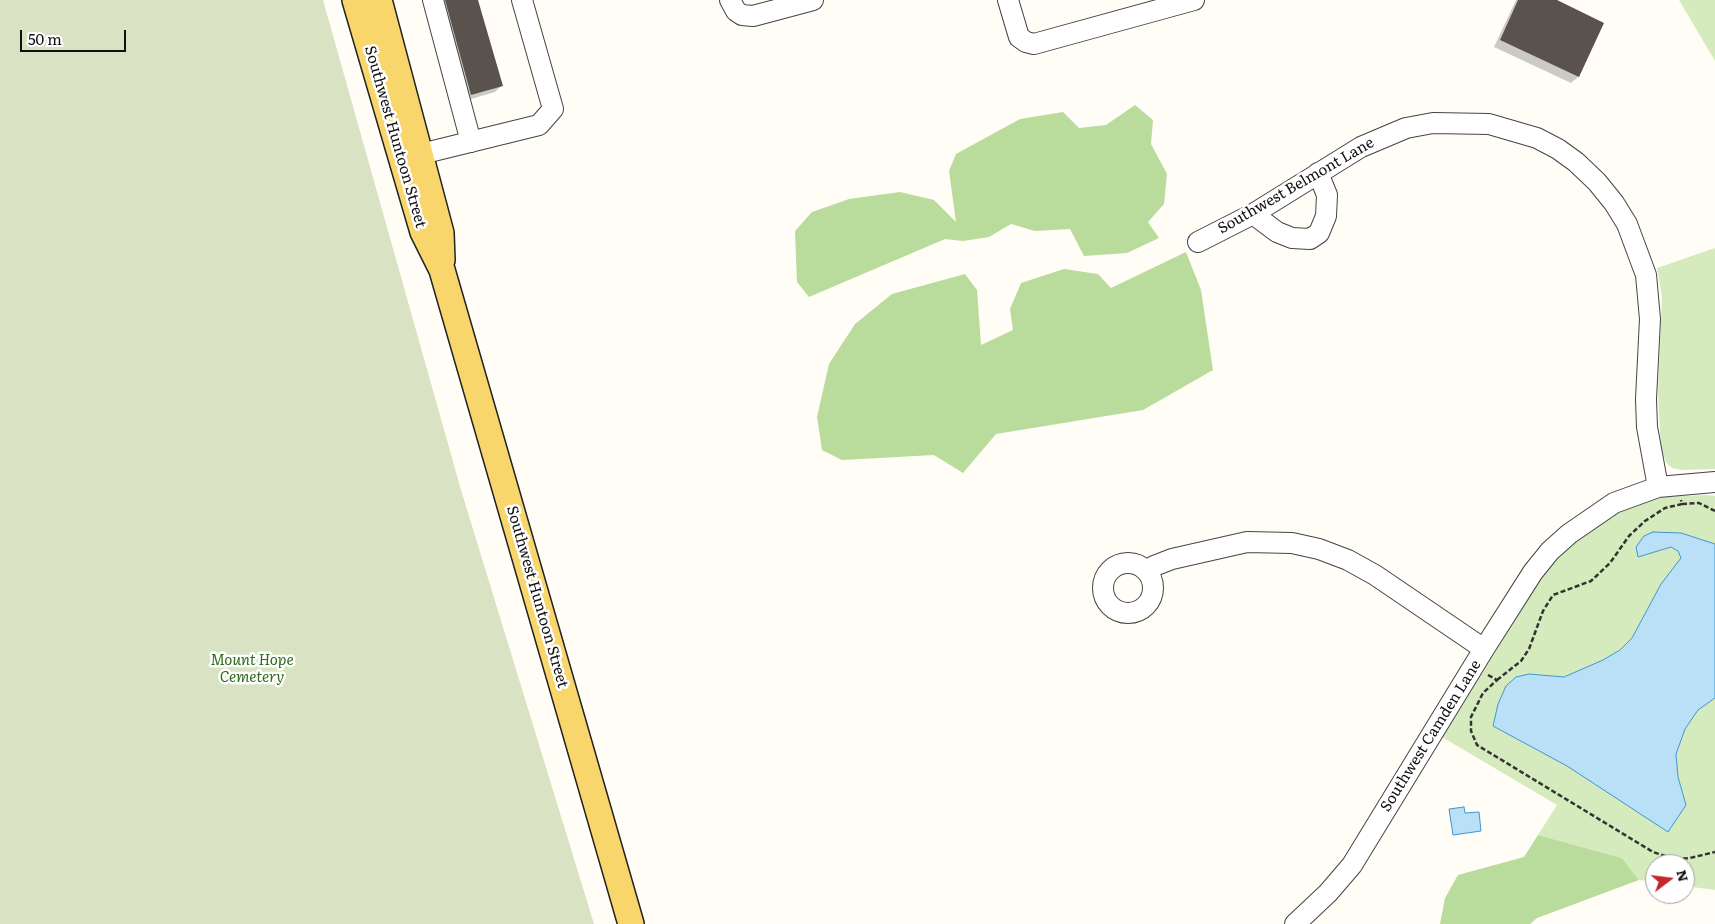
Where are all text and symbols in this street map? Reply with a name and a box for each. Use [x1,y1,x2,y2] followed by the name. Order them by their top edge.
[22,20,129,52] scale bar
[28,27,62,50] text: 50 m
[360,44,430,230] street label: Southwest Huntoon Street
[1215,134,1377,238] street label: Southwest Belmont Lane
[502,504,572,690] street label: Southwest Huntoon Street
[210,652,294,687] park label: Mount Hope Cemetery
[1377,657,1485,815] street label: Southwest Camden Lane
[1645,854,1695,904] north arrow
[1672,867,1695,884] text: N

